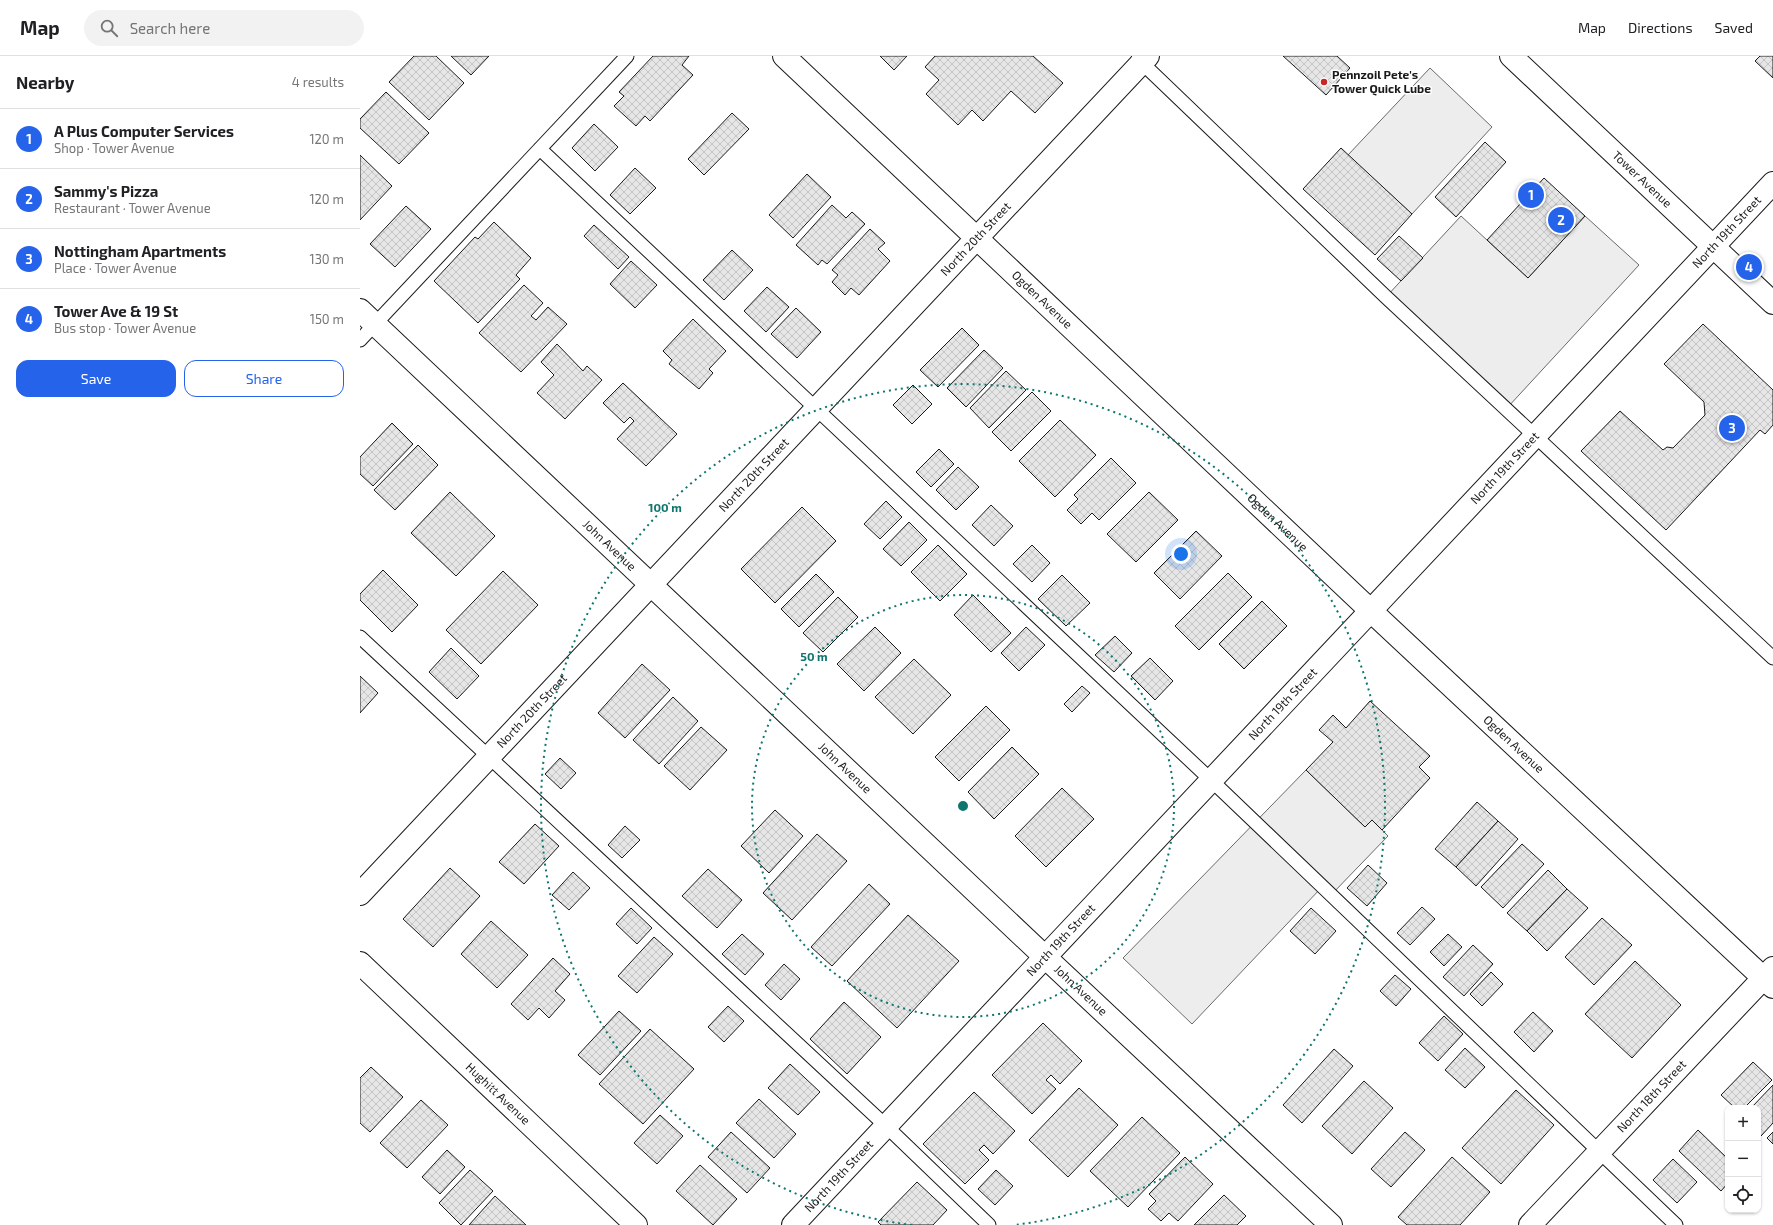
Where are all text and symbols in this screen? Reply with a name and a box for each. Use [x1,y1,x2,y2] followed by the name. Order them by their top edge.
[84,10,364,46] search box
[20,16,60,39] text: Map
[98,17,120,39] icon: search
[130,19,210,37] text: Search here
[1578,19,1606,36] text: Map
[1628,19,1693,36] text: Directions
[1715,19,1753,36] text: Saved
[1332,67,1431,96] place label: Pennzoil Pete's Tower Quick Lube
[16,72,74,92] text: Nearby
[292,74,344,90] text: 4 results
[1319,77,1329,87] marker: Pennzoil Pete's Tower Quick Lube
[54,122,234,140] text: A Plus Computer Services
[26,131,32,147] text: 1
[309,131,344,147] text: 120 m
[54,140,175,156] text: Shop · Tower Avenue
[1610,148,1675,210] street label: Tower Avenue
[1518,180,1544,210] pin: 1
[54,182,158,200] text: Sammy's Pizza
[25,191,33,207] text: 2
[309,191,344,207] text: 120 m
[1689,192,1764,270] street label: North 19th Street
[937,198,1013,278] street label: North 20th Street
[54,200,211,216] text: Restaurant · Tower Avenue
[1548,205,1574,235] pin: 2
[54,242,226,260] text: Nottingham Apartments
[25,251,33,267] text: 3
[309,251,344,267] text: 130 m
[1736,252,1762,282] pin: 4
[54,260,177,276] text: Place · Tower Avenue
[1010,267,1076,331] street label: Ogden Avenue
[54,302,178,320] text: Tower Ave & 19 St
[25,311,33,327] text: 4
[310,311,344,327] text: 150 m
[54,320,196,336] text: Bus stop · Tower Avenue
[16,360,176,397] button: Save
[184,360,344,397] button: Share
[1719,413,1745,443] pin: 3
[1467,428,1542,506] street label: North 19th Street
[715,434,791,514] street label: North 20th Street
[1245,490,1311,554] street label: Ogden Avenue
[648,500,682,514] text: 100 m
[581,517,639,573] street label: John Avenue
[1171,544,1191,564] your location
[800,649,828,663] text: 50 m
[1245,664,1320,742] street label: North 19th Street
[493,670,569,750] street label: North 20th Street
[1481,712,1547,775] street label: Ogden Avenue
[816,739,875,796] street label: John Avenue
[956,799,970,813] centre of rings
[1023,900,1098,978] street label: North 19th Street
[1052,961,1111,1018] street label: John Avenue
[1613,1056,1689,1135] street label: North 18th Street
[463,1059,534,1127] street label: Hughitt Avenue
[1725,1105,1761,1213] map controls
[1725,1105,1761,1141] button: +
[801,1136,876,1214] street label: North 19th Street
[1725,1141,1761,1177] button: −
[1725,1177,1761,1213] button: locate

